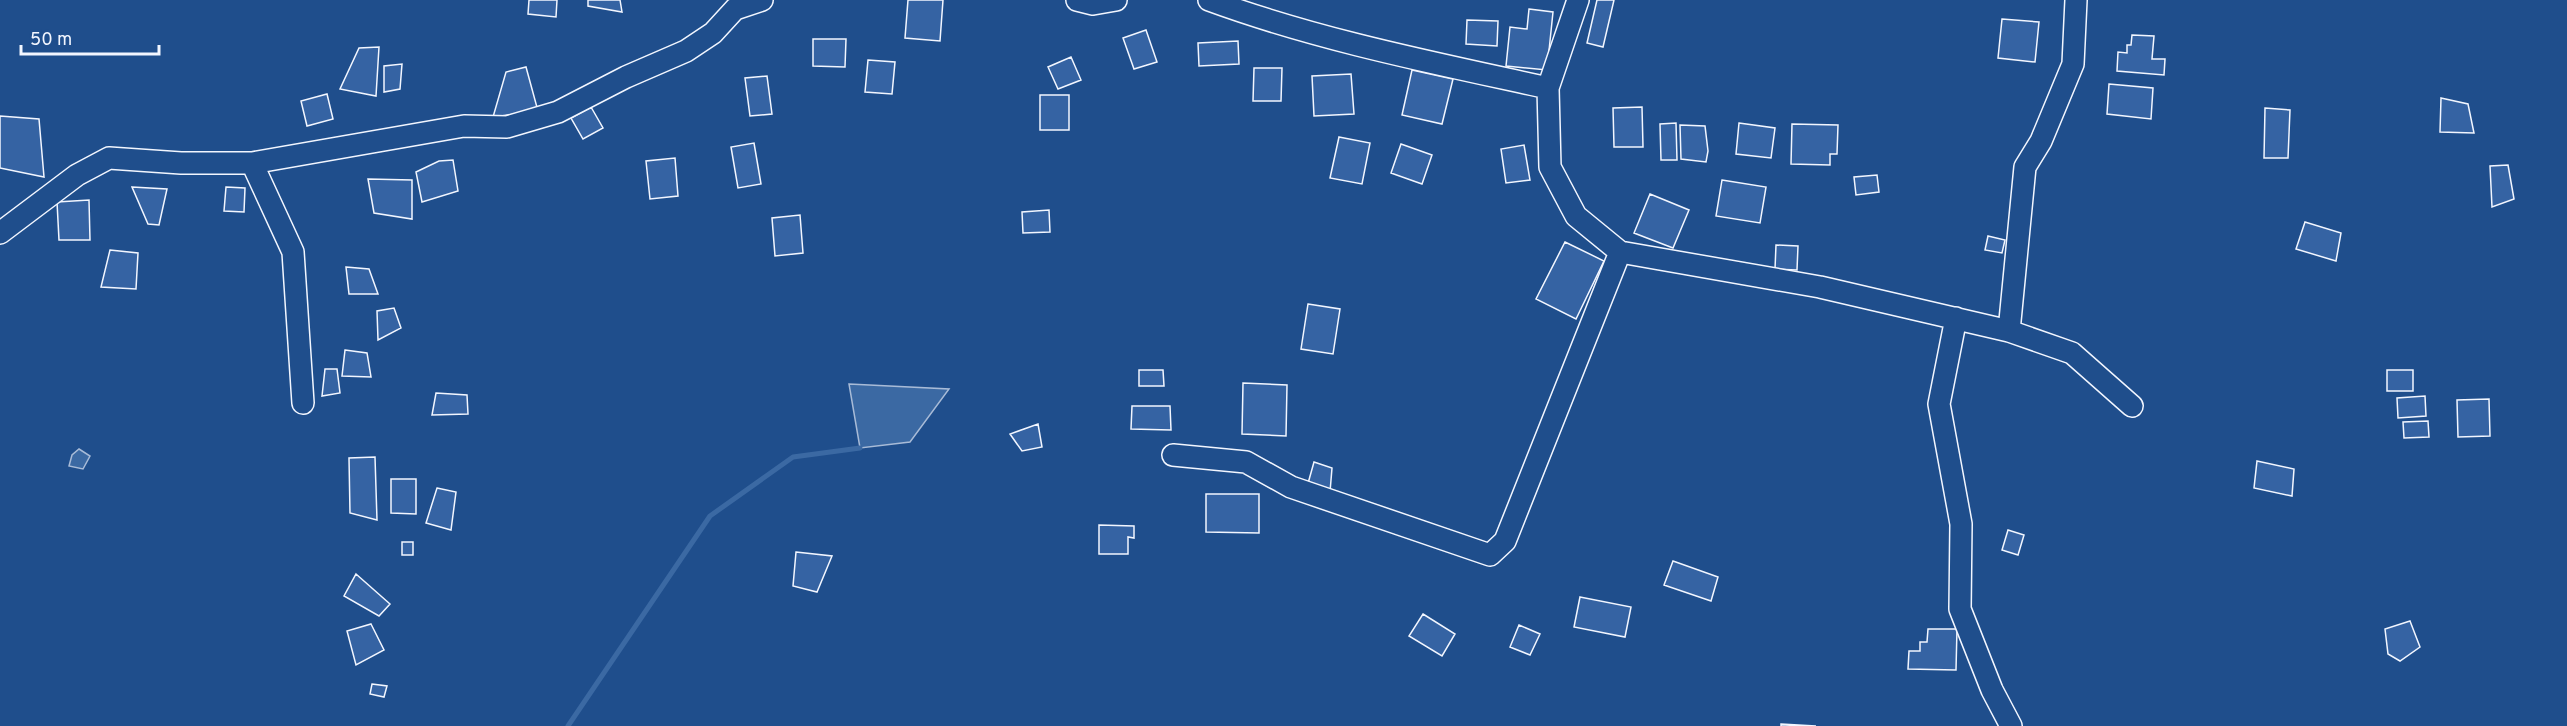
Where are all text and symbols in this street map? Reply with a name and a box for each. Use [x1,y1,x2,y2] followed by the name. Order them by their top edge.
[21,18,159,56] scale bar
[30,29,72,52] text: 50 m

